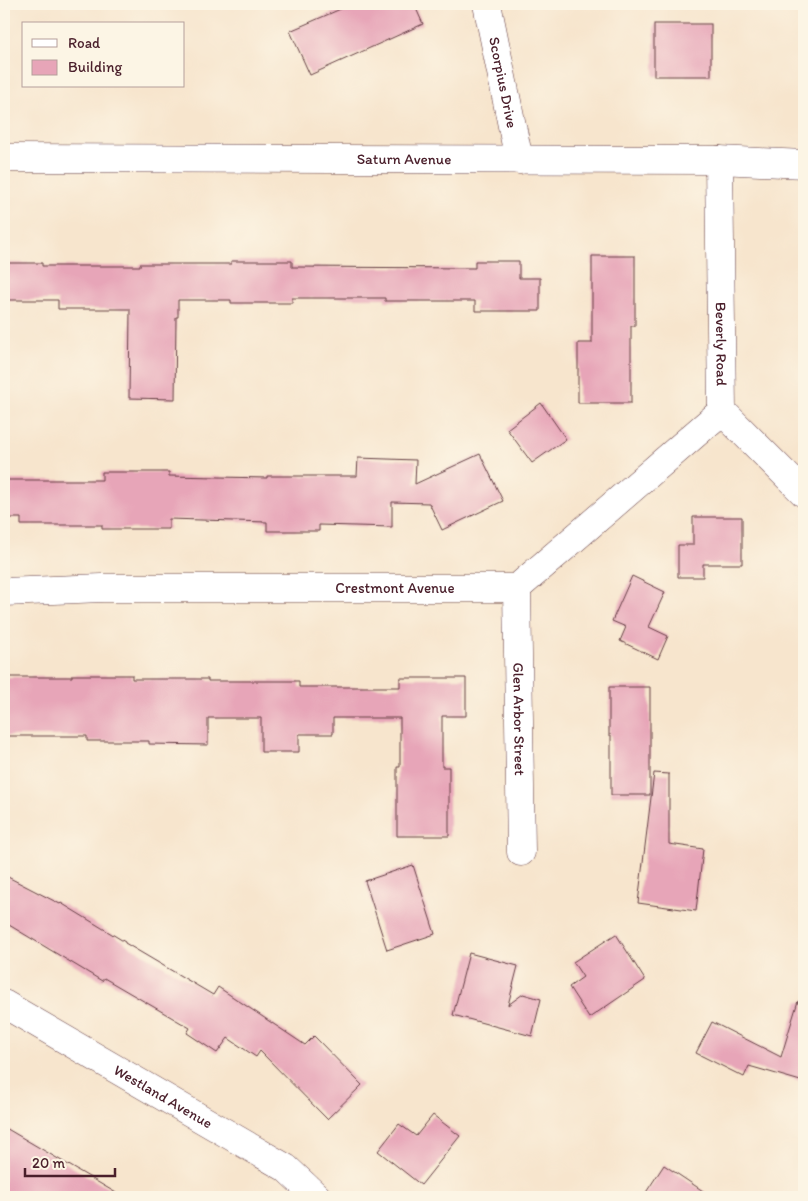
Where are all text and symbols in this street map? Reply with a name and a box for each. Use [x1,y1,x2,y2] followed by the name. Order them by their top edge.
[22,22,185,88] legend
[68,34,101,52] text: Road
[485,35,521,130] street label: Scorpius Drive
[68,58,122,76] text: Building
[357,150,451,168] street label: Saturn Avenue
[712,302,731,386] street label: Beverly Road
[335,579,455,597] street label: Crestmont Avenue
[509,662,529,776] street label: Glen Arbor Street
[111,1061,216,1132] street label: Westland Avenue
[25,1146,115,1178] scale bar
[32,1154,66,1172] text: 20 m

